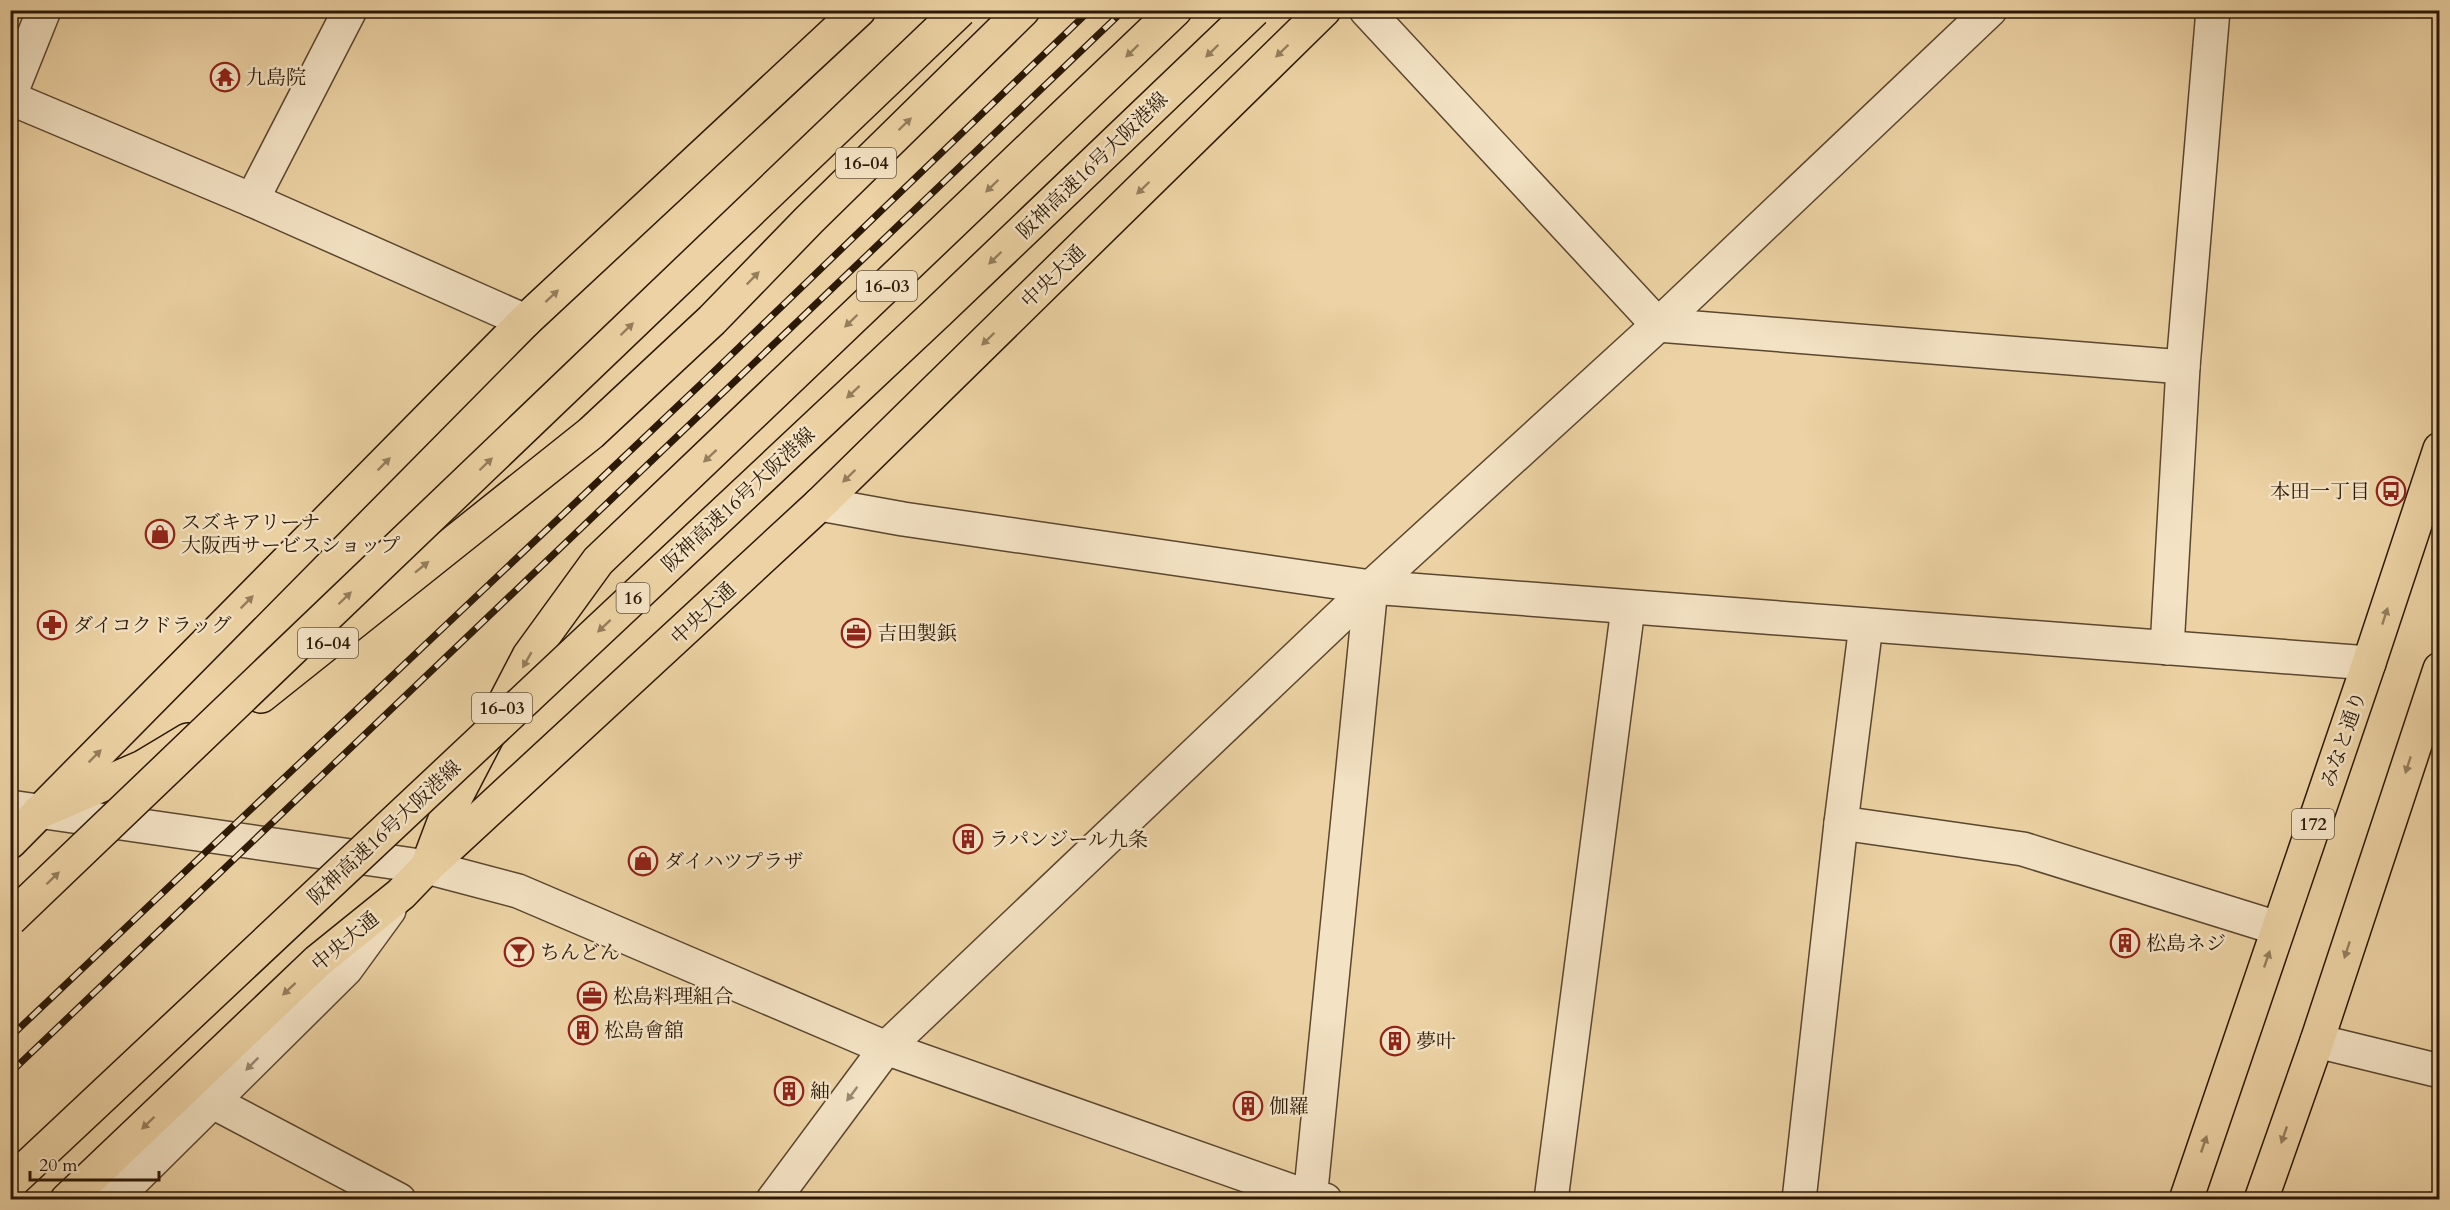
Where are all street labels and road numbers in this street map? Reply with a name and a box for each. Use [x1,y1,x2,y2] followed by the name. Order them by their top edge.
[1011,86,1174,245] street label: 阪神高速16号大阪港線
[836,148,896,178] road number: 16-04
[1015,239,1091,314] street label: 中央大通
[857,271,917,301] road number: 16-03
[656,421,821,578] street label: 阪神高速16号大阪港線
[665,576,742,651] street label: 中央大通
[616,583,650,613] road number: 16
[298,628,358,658] road number: 16-04
[2314,687,2373,791] street label: みなと通り
[472,693,532,723] road number: 16-03
[302,754,467,911] street label: 阪神高速16号大阪港線
[2292,809,2334,839] road number: 172
[306,905,385,977] street label: 中央大通

